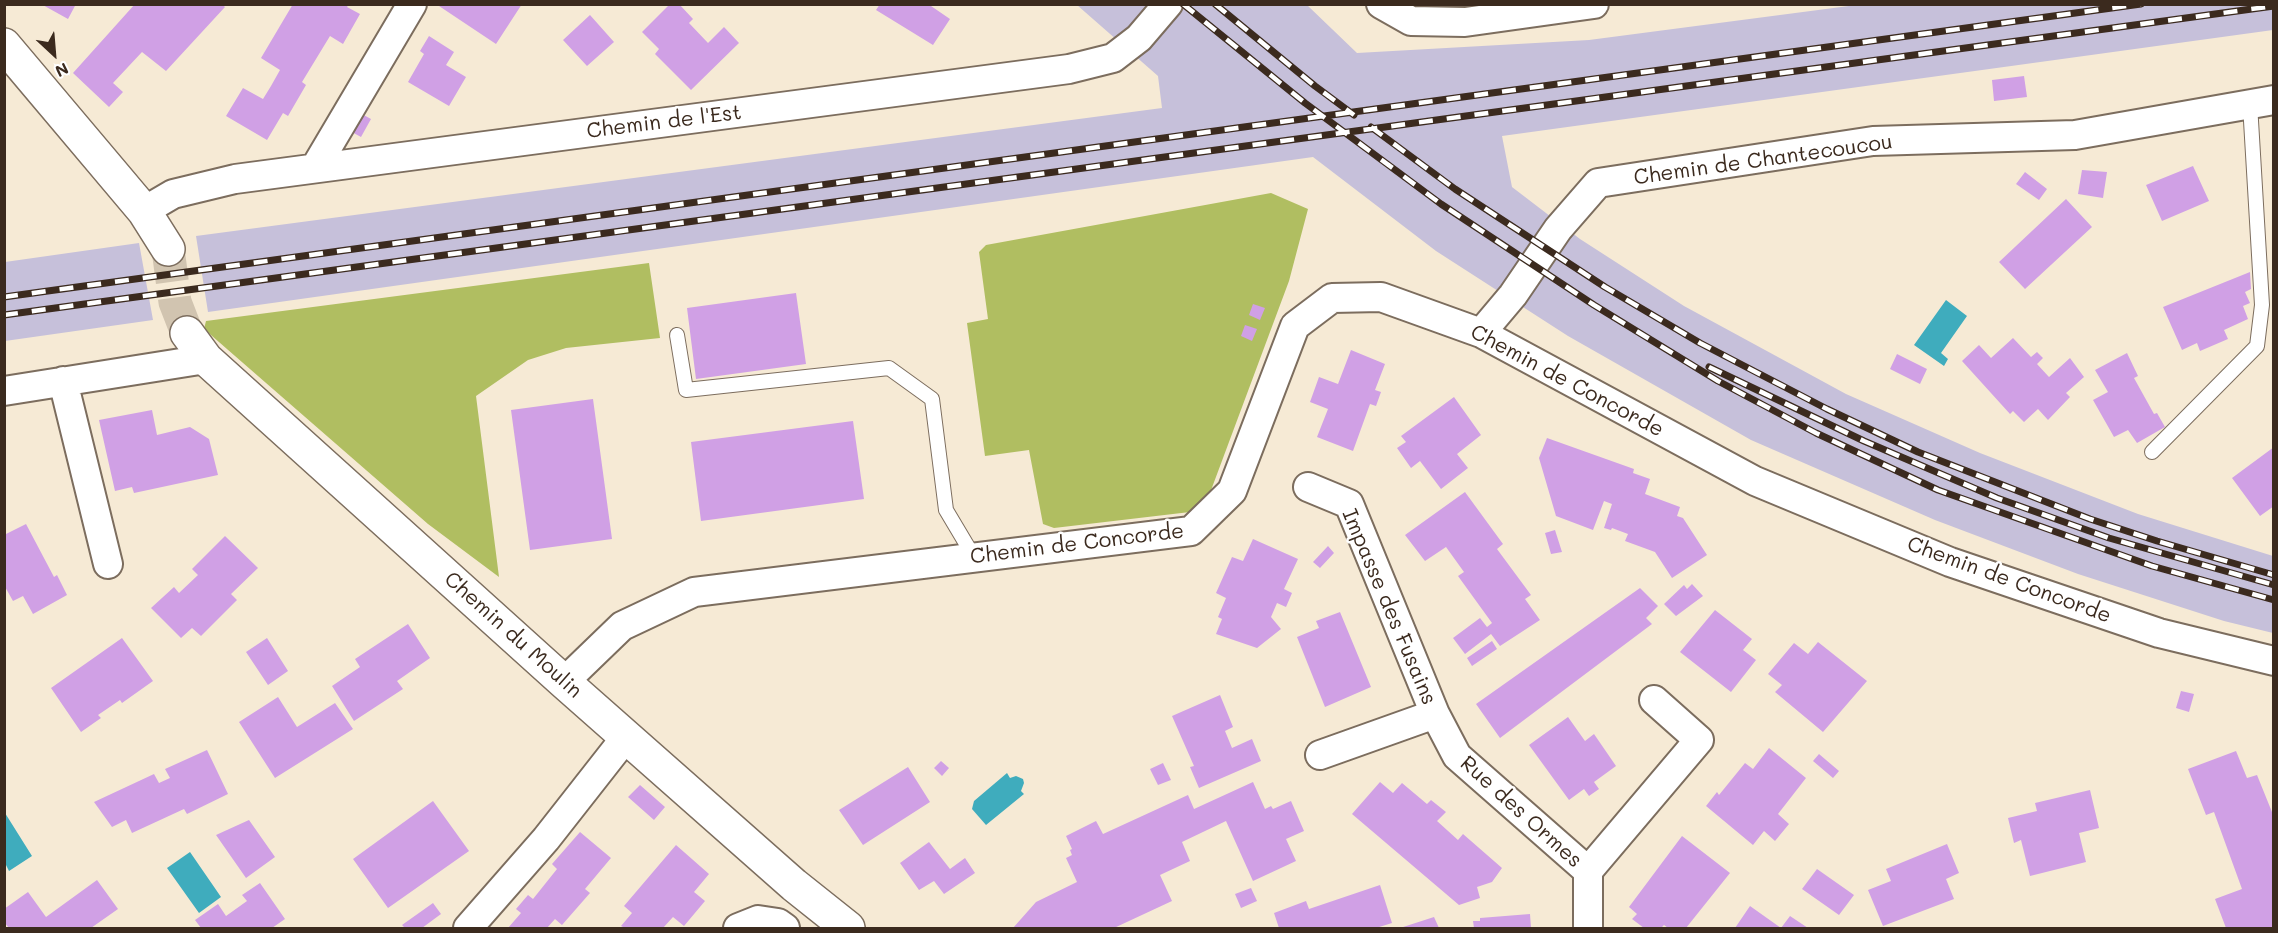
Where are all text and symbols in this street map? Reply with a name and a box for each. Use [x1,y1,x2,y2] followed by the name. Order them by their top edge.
[24,24,84,84] north arrow
[52,59,72,83] text: N
[585,100,743,144] street label: Chemin de l'Est
[1632,129,1894,191] street label: Chemin de Chantecoucou
[1466,319,1668,443] street label: Chemin de Concorde
[1336,505,1442,709] street label: Impasse des Fusains
[969,518,1185,570] street label: Chemin de Concorde
[1904,531,2114,629] street label: Chemin de Concorde
[439,566,587,704] street label: Chemin du Moulin
[1455,751,1587,873] street label: Rue des Ormes

